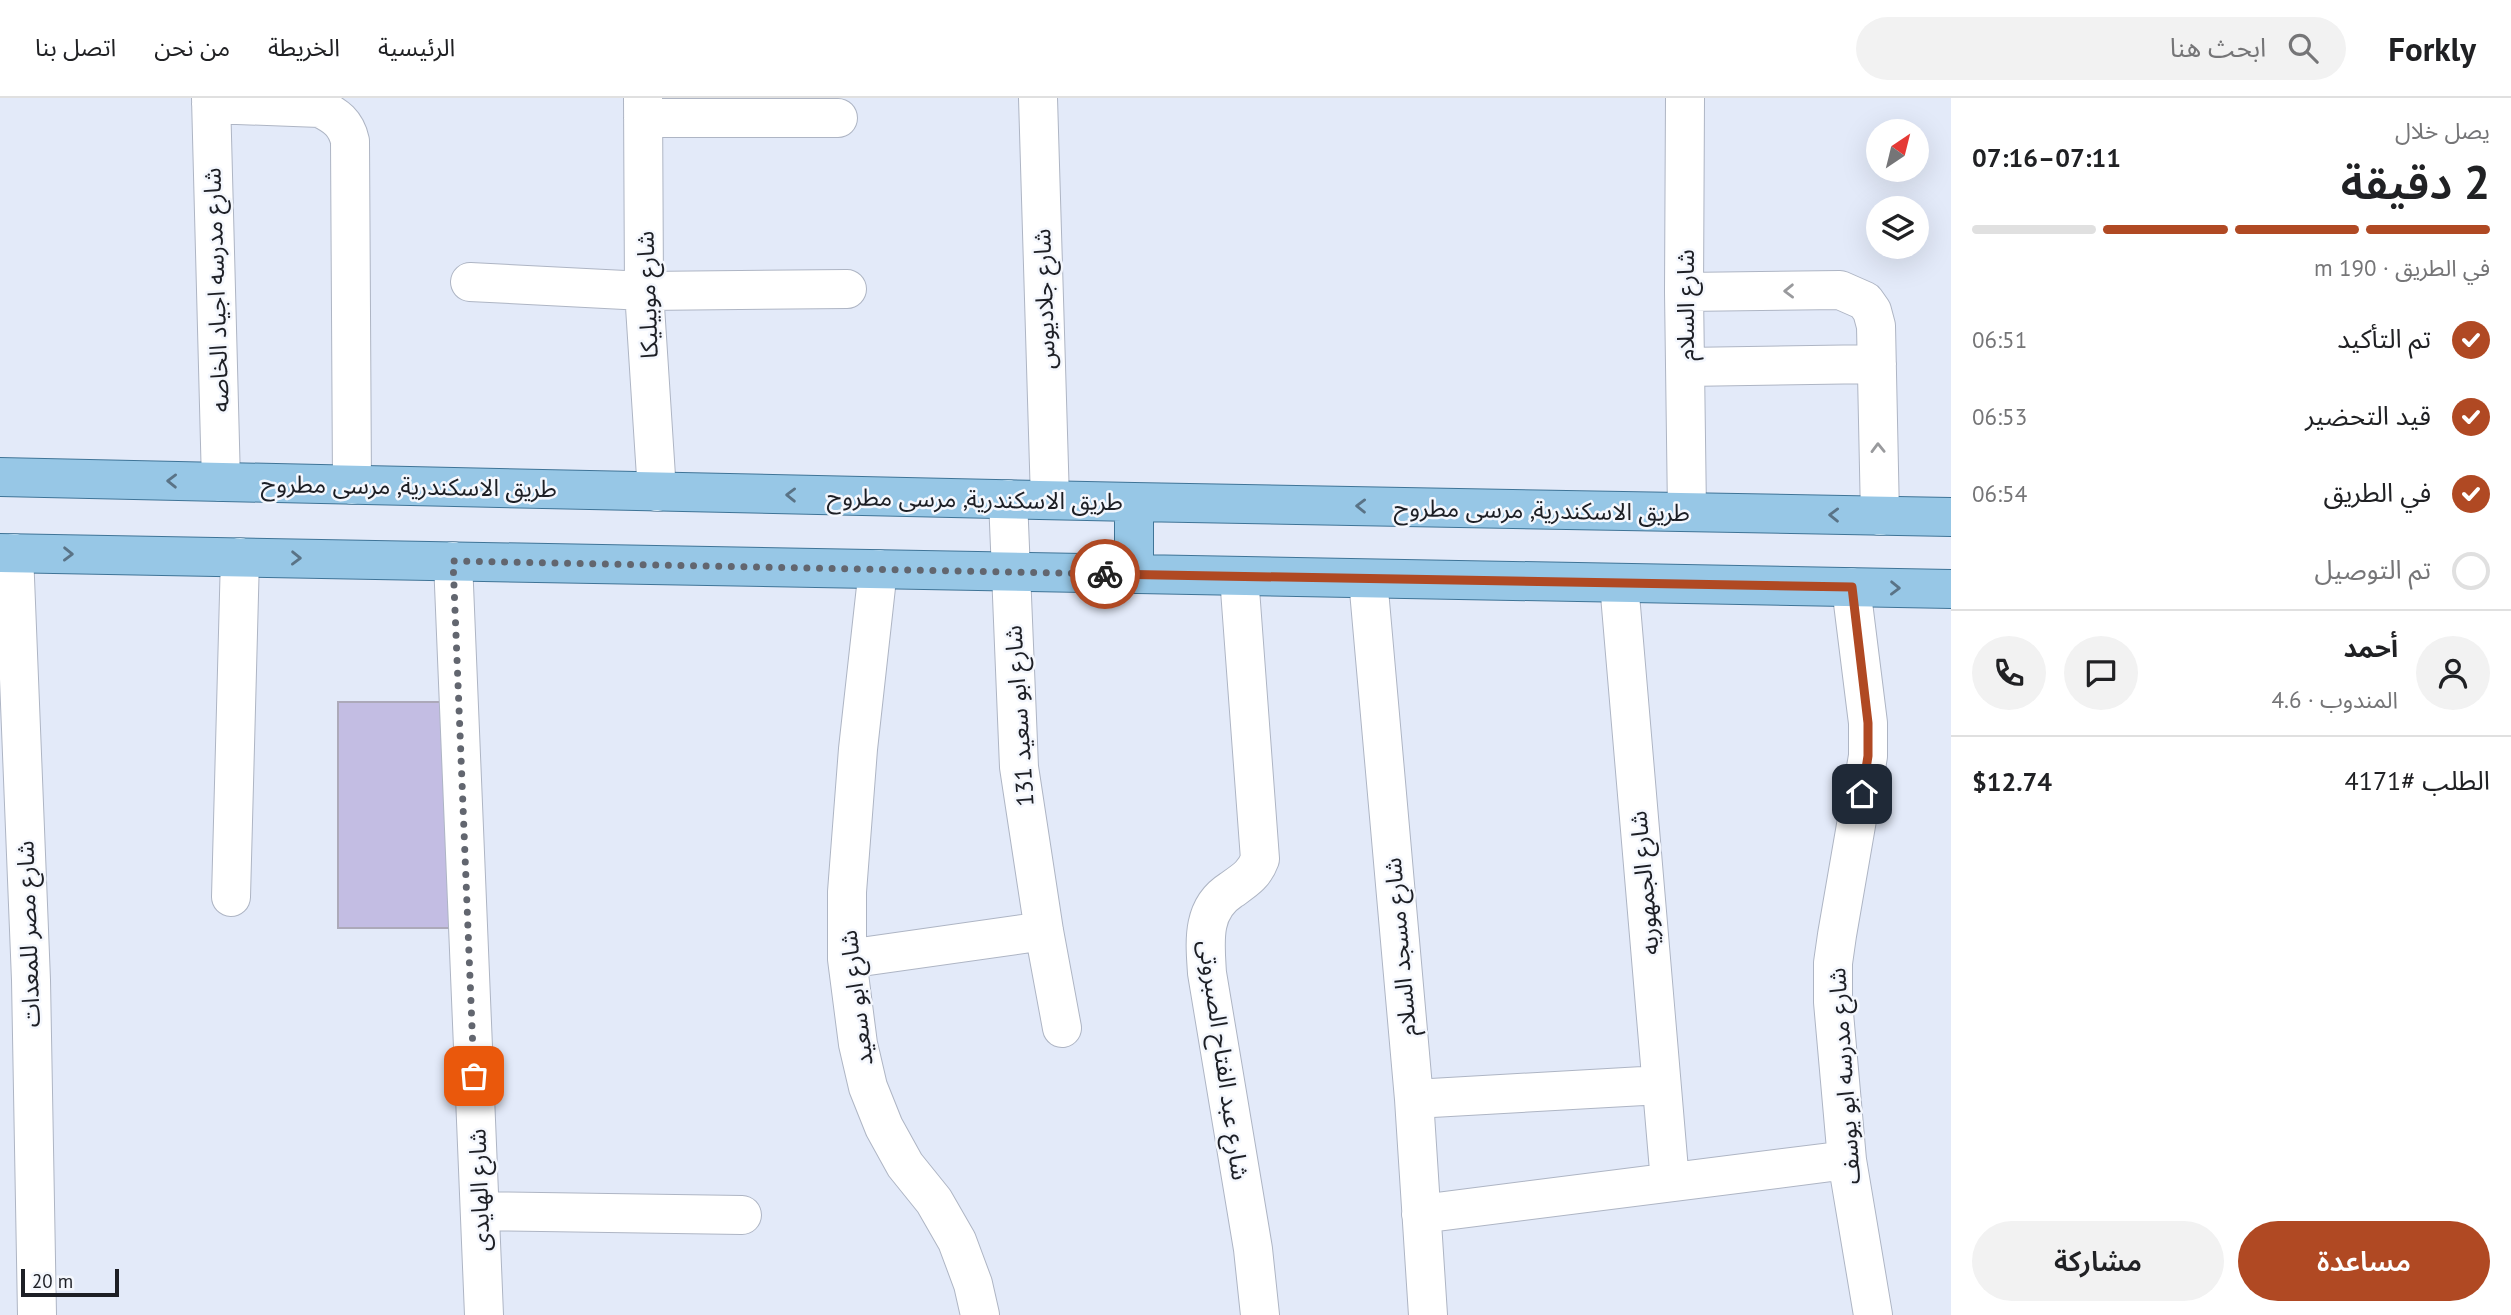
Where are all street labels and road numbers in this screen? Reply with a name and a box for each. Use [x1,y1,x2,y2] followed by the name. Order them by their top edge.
[196,167,238,413] street label: شارع مدرسه اجياد الخاصه
[1026,228,1064,370] street label: شارع جلاديوس
[629,230,667,359] street label: شارع موبيليكا
[1670,249,1704,361] street label: شارع السلام
[261,468,557,506] street label: طريق الاسكندرية, مرسى مطروح
[827,481,1123,519] street label: طريق الاسكندرية, مرسى مطروح
[1394,492,1690,530] street label: طريق الاسكندرية, مرسى مطروح
[997,624,1043,808] street label: شارع ابو سعيد 131
[1622,809,1668,956] street label: شارع الجمهوريه
[9,840,49,1028] street label: شارع مصر للمعدات
[1377,856,1426,1038] street label: شارع مسجد السلام
[832,928,882,1067] street label: شارع ابو سعيد
[1190,938,1256,1182] street label: شارع عبد الفتاح الصبروتى
[1821,966,1869,1185] street label: شارع مدرسه ابو يوسف
[461,1128,499,1252] street label: شارع الهايدى

